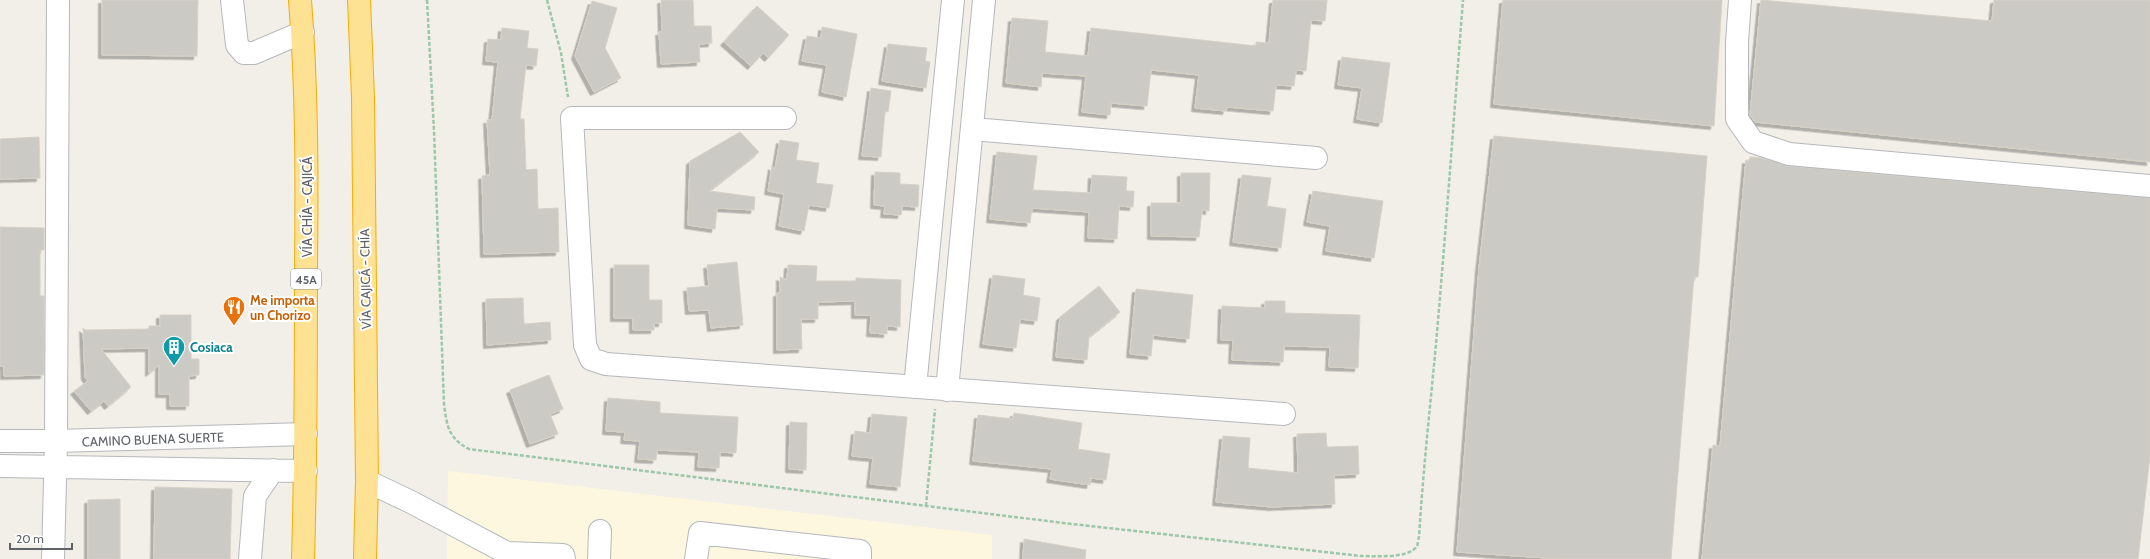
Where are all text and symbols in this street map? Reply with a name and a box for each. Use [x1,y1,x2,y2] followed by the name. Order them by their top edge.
[298,157,315,257] street label: VÍA CHÍA - CAJICÁ
[355,229,374,330] street label: VÍA CAJICÁ - CHÍA
[291,269,321,289] road number: 45A
[250,292,315,323] place label: Me importa un Chorizo
[221,294,247,327] restaurant icon: Me importa un Chorizo
[161,334,187,367] building icon: Cosiaca
[190,339,233,355] place label: Cosiaca
[82,429,224,449] street label: CAMINO BUENA SUERTE
[10,525,72,551] scale bar
[16,531,44,546] text: 20 m

